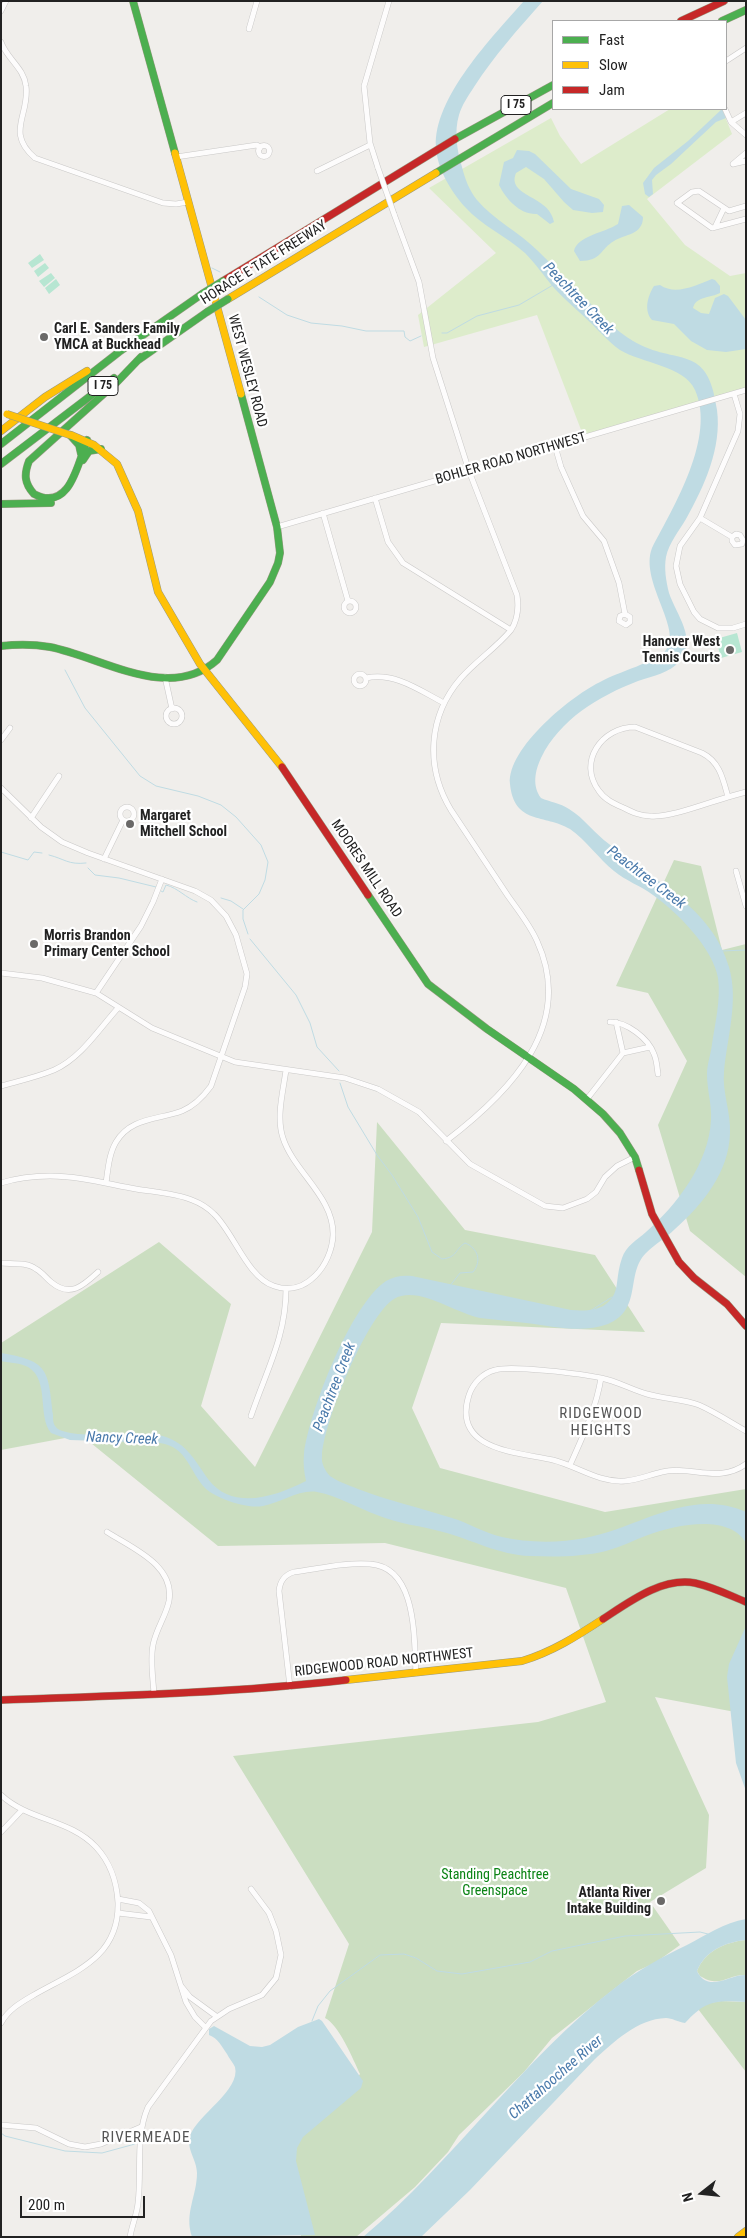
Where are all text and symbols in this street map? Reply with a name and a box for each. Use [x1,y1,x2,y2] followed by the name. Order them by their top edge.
[552,20,727,110] legend
[599,31,624,49] text: Fast
[599,56,628,74] text: Slow
[599,81,625,99] text: Jam
[501,96,531,114] road number: I 75
[198,217,330,309] street label: HORACE E TATE FREEWAY
[539,259,617,339] water label: Peachtree Creek
[224,313,270,429] street label: WEST WESLEY ROAD
[54,321,180,354] place label: Carl E. Sanders Family YMCA at Buckhead
[38,331,50,343] marker: Carl E. Sanders Family YMCA at Buckhead
[88,376,118,396] road number: I 75
[434,429,588,489] street label: BOHLER ROAD NORTHWEST
[642,634,720,666] place label: Hanover West Tennis Courts
[724,644,736,656] marker: Hanover West Tennis Courts
[140,808,227,840] place label: Margaret Mitchell School
[327,817,405,921] street label: MOORES MILL ROAD
[124,818,136,830] marker: Margaret Mitchell School
[603,843,689,913] water label: Peachtree Creek
[44,928,170,960] place label: Morris Brandon Primary Center School
[28,938,40,950] marker: Morris Brandon Primary Center School
[310,1340,360,1434] water label: Peachtree Creek
[558,1405,644,1440] district label: RIDGEWOOD HEIGHTS
[86,1429,158,1449] water label: Nancy Creek
[294,1645,474,1681] street label: RIDGEWOOD ROAD NORTHWEST
[441,1867,549,1900] park label: Standing Peachtree Greenspace
[567,1885,651,1918] place label: Atlanta River Intake Building
[655,1895,667,1907] marker: Atlanta River Intake Building
[505,2032,607,2124] water label: Chattahoochee River
[100,2129,192,2147] district label: RIVERMEADE
[677,2168,727,2218] north arrow
[22,2186,148,2218] scale bar
[679,2191,696,2203] text: N
[28,2196,65,2214] text: 200 m

